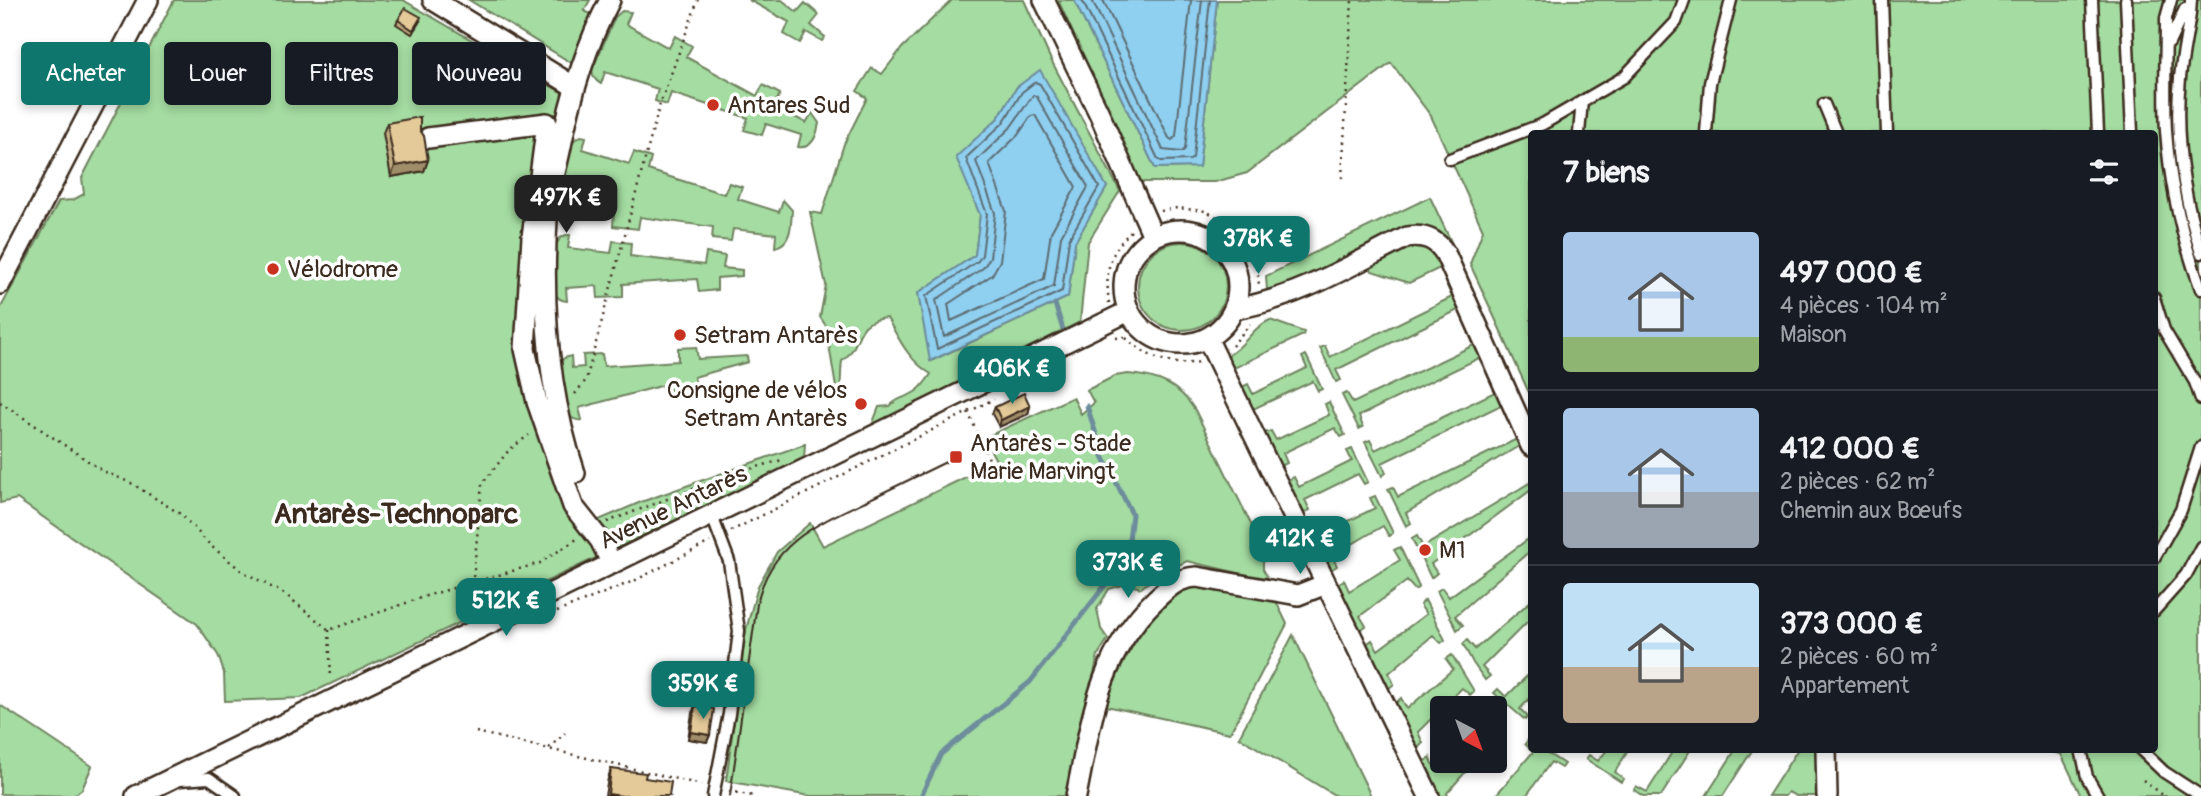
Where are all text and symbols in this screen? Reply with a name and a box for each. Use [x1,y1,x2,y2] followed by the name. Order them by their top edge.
[21,42,150,105] chip: Acheter
[164,42,271,105] chip: Louer
[285,42,398,105] chip: Filtres
[412,42,546,105] chip: Nouveau
[727,91,850,120] place label: Antares Sud
[705,97,721,113] marker: Antares Sud
[2085,153,2123,191] icon: filters
[1563,154,1649,191] text: 7 biens
[509,176,623,235] pin: 497K €
[530,183,602,212] text: 497K €
[1201,216,1315,276] pin: 378K €
[1223,224,1293,253] text: 378K €
[1780,254,1923,291] text: 497 000 €
[287,255,398,284] place label: Vélodrome
[1619,260,1703,344] icon: home
[265,261,281,277] marker: Vélodrome
[1780,291,1948,320] text: 4 pièces · 104 m²
[1780,320,1847,349] text: Maison
[694,321,858,350] place label: Setram Antarès
[672,327,688,343] marker: Setram Antarès
[955,346,1069,406] pin: 406K €
[974,354,1050,383] text: 406K €
[667,376,847,433] place label: Consigne de vélos Setram Antarès
[853,396,869,412] marker: Consigne de vélos Setram Antarès
[970,429,1131,486] place label: Antarès - Stade Marie Marvingt
[1780,430,1920,467] text: 412 000 €
[1619,436,1703,520] icon: home
[948,449,964,465] marker: Antarès - Stade Marie Marvingt
[595,459,752,556] street label: Avenue Antarès
[1780,467,1935,496] text: 2 pièces · 62 m²
[1780,496,1962,525] text: Chemin aux Bœufs
[274,497,518,532] district label: Antarès-Technoparc
[1243,516,1357,576] pin: 412K €
[1265,524,1335,553] text: 412K €
[1439,536,1466,565] place label: M1
[1071,540,1185,600] pin: 373K €
[1417,542,1433,558] marker: M1
[1092,548,1164,577] text: 373K €
[449,578,563,638] pin: 512K €
[472,586,540,615] text: 512K €
[1780,605,1924,642] text: 373 000 €
[1619,611,1703,695] icon: home
[1780,642,1938,671] text: 2 pièces · 60 m²
[646,662,760,721] pin: 359K €
[667,669,739,698] text: 359K €
[1780,671,1909,700] text: Appartement
[1430,696,1507,774] north arrow
[1430,696,1507,773] map controls

